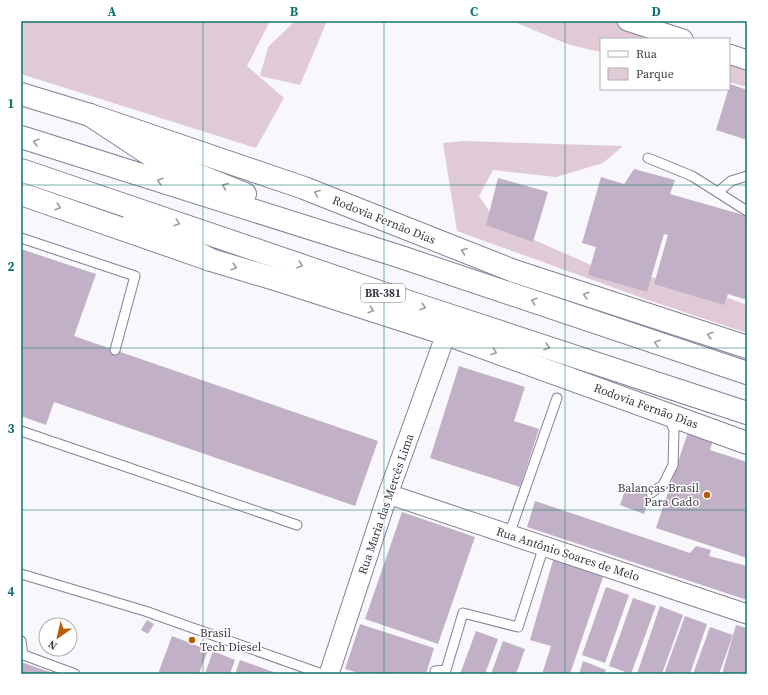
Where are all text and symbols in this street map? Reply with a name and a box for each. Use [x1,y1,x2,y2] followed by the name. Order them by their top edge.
[108,3,117,20] text: A
[290,3,299,20] text: B
[470,3,478,20] text: C
[651,3,661,20] text: D
[600,38,730,90] legend
[636,46,658,62] text: Rua
[636,66,674,82] text: Parque
[7,95,15,112] text: 1
[33,138,40,147] one-way arrow
[157,177,164,186] one-way arrow
[222,183,230,191] one-way arrow
[314,190,322,198] one-way arrow
[330,192,438,248] street label: Rodovia Fernão Dias
[54,202,61,210] one-way arrow
[174,218,181,227] one-way arrow
[460,248,467,256] one-way arrow
[7,258,15,275] text: 2
[297,260,304,269] one-way arrow
[230,262,237,271] one-way arrow
[361,284,405,302] road number: BR-381
[583,291,590,300] one-way arrow
[530,298,537,306] one-way arrow
[420,302,427,311] one-way arrow
[368,305,375,314] one-way arrow
[707,331,714,340] one-way arrow
[654,339,661,347] one-way arrow
[543,343,550,351] one-way arrow
[491,347,498,355] one-way arrow
[592,380,700,432] street label: Rodovia Fernão Dias
[7,420,15,437] text: 3
[354,431,418,577] street label: Rua Maria das Mercês Lima
[618,480,699,510] place label: Balanças Brasil Para Gado
[702,490,712,500] marker: Balanças Brasil Para Gado
[494,523,642,585] street label: Rua Antônio Soares de Melo
[7,583,15,600] text: 4
[38,617,78,657] north arrow
[200,625,262,655] place label: Brasil Tech Diesel
[187,635,197,645] marker: Brasil Tech Diesel
[45,636,60,653] text: N

